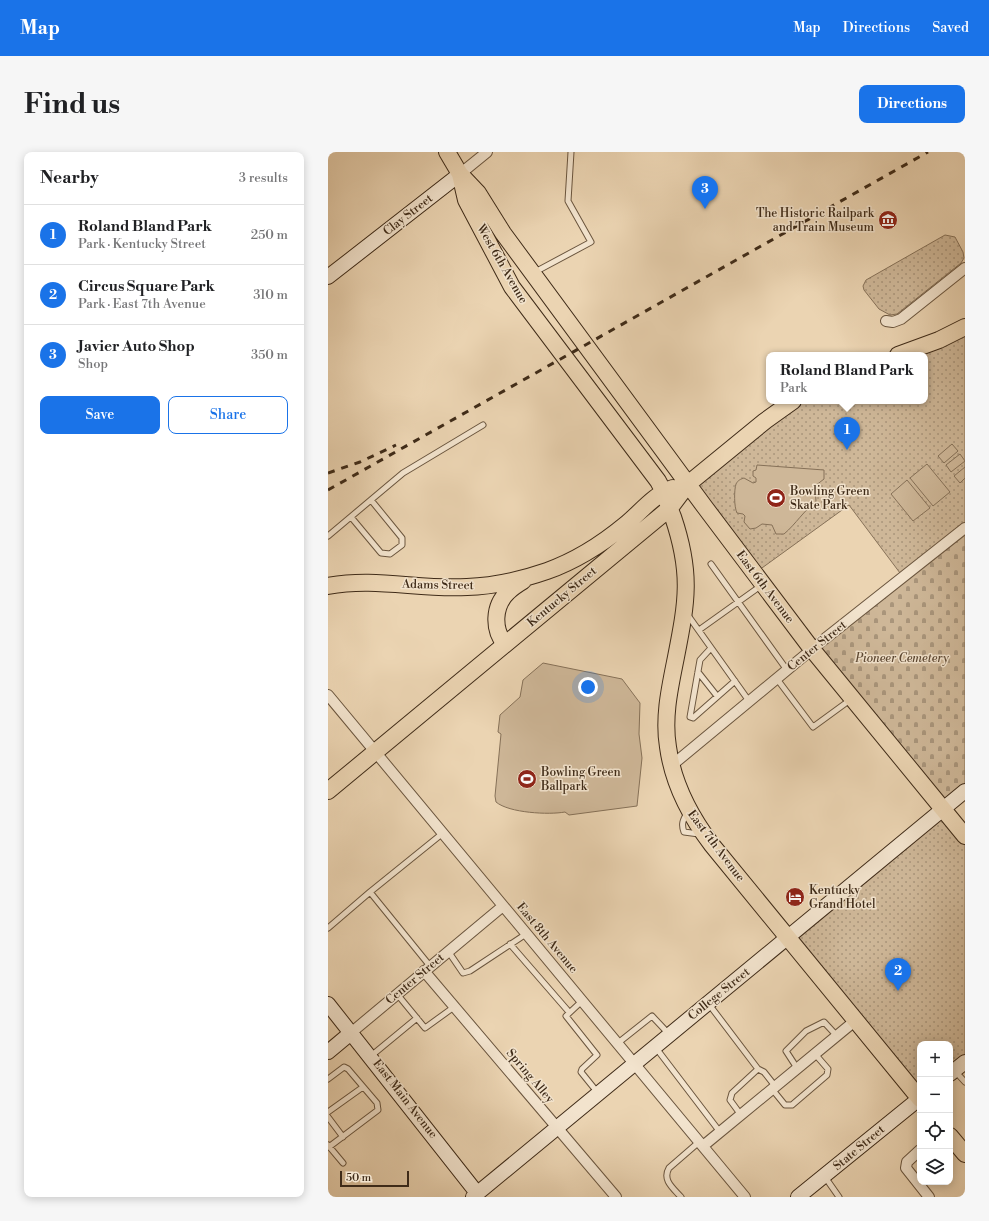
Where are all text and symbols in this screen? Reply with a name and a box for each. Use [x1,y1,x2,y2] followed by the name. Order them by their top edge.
[20,16,60,40] text: Map
[793,19,821,37] text: Map
[843,19,910,37] text: Directions
[932,19,969,37] text: Saved
[859,85,965,123] button: Directions
[24,87,120,122] text: Find us
[40,167,99,189] text: Nearby
[239,170,288,186] text: 3 results
[692,176,718,209] pin: 3
[380,191,436,239] street label: Clay Street
[756,206,875,235] place label: The Historic Railpark and Train Museum
[877,209,899,231] museum icon: The Historic Railpark and Train Museum
[78,217,212,236] text: Roland Bland Park
[473,221,531,306] street label: West 6th Avenue
[50,227,56,243] text: 1
[251,227,288,243] text: 250 m
[78,236,206,252] text: Park · Kentucky Street
[78,277,215,296] text: Circus Square Park
[49,287,57,303] text: 2
[253,287,288,303] text: 310 m
[78,296,206,312] text: Park · East 7th Avenue
[78,337,195,356] text: Javier Auto Shop
[49,347,57,363] text: 3
[251,347,288,363] text: 350 m
[766,352,928,404] popup
[78,356,108,372] text: Shop
[780,361,914,380] text: Roland Bland Park
[780,380,807,396] text: Park
[40,396,160,434] button: Save
[168,396,288,434] button: Share
[834,417,860,450] pin: 1
[789,484,870,513] place label: Bowling Green Skate Park
[765,487,787,509] sports icon: Bowling Green Skate Park
[733,548,797,626] street label: East 6th Avenue
[524,563,600,630] street label: Kentucky Street
[401,577,475,593] street label: Adams Street
[784,617,850,674] street label: Center Street
[854,651,949,666] park label: Pioneer Cemetery
[578,677,598,697] your location
[540,765,621,794] place label: Bowling Green Ballpark
[516,768,538,790] sports icon: Bowling Green Ballpark
[684,807,748,885] street label: East 7th Avenue
[809,883,876,912] place label: Kentucky Grand Hotel
[784,886,806,908] hotel icon: Kentucky Grand Hotel
[513,900,581,976] street label: East 8th Avenue
[383,950,448,1008] street label: Center Street
[885,958,911,991] pin: 2
[685,964,754,1024] street label: College Street
[917,1041,953,1185] map controls
[917,1041,953,1077] button: +
[503,1046,557,1106] street label: Spring Alley
[369,1056,441,1142] street label: East Main Avenue
[917,1077,953,1113] button: −
[917,1113,953,1149] button: locate
[830,1122,888,1174] street label: State Street
[917,1149,953,1185] button: layers
[340,1169,409,1188] scale bar
[346,1171,371,1185] text: 50 m

